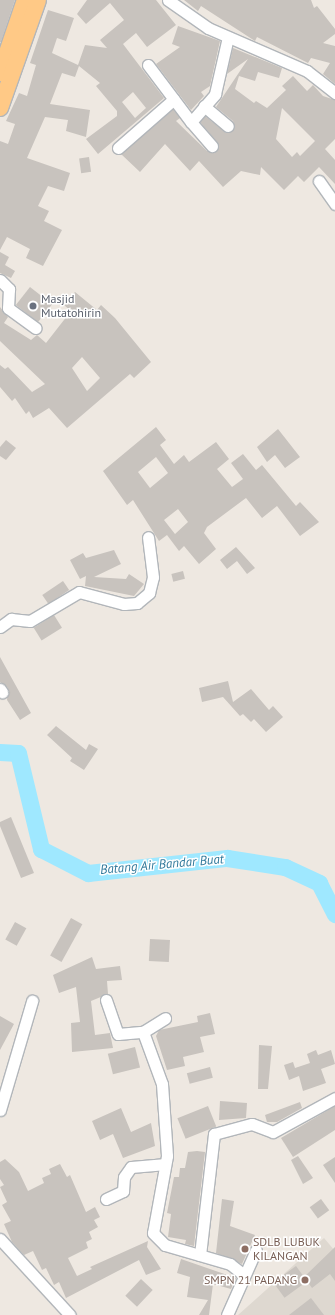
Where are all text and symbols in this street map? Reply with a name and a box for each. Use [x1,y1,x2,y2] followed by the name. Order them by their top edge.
[41,292,101,320] place label: Masjid Mutatohirin
[28,301,38,311] marker: Masjid Mutatohirin
[99,852,225,878] water label: Batang Air Bandar Buat
[253,1235,320,1263] place label: SDLB LUBUK KILANGAN
[240,1244,250,1254] marker: SDLB LUBUK KILANGAN
[204,1273,297,1287] place label: SMPN 21 PADANG
[300,1275,310,1285] marker: SMPN 21 PADANG

